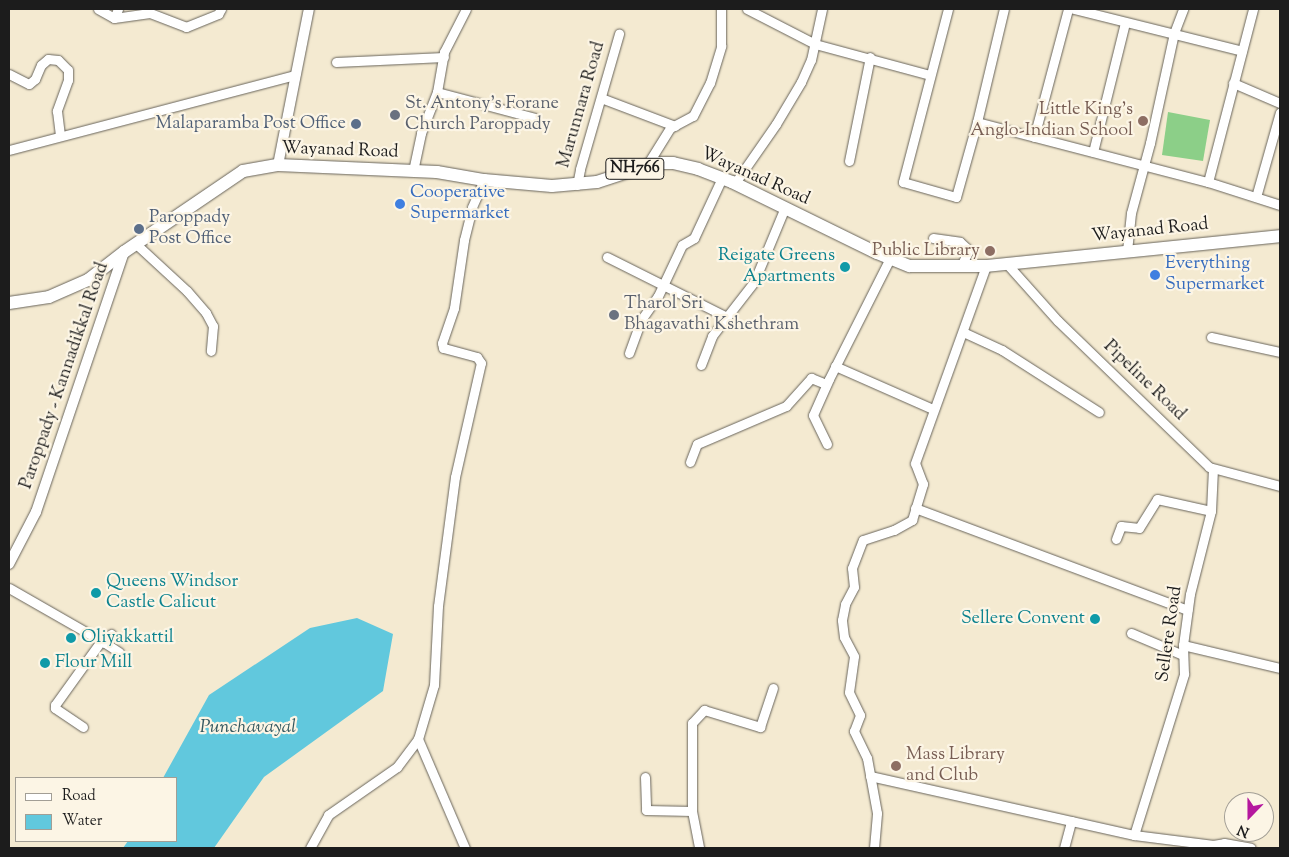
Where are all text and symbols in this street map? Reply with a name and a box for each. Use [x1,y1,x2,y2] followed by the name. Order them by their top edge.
[554,39,610,171] street label: Marunnara Road
[405,94,559,136] place label: St. Antony's Forane Church Paroppady
[970,100,1133,142] place label: Little King's Anglo-Indian School
[389,109,401,121] marker: St. Antony's Forane Church Paroppady
[156,113,346,135] place label: Malaparamba Post Office
[1137,115,1149,127] marker: Little King's Anglo-Indian School
[350,118,362,130] marker: Malaparamba Post Office
[281,138,399,164] street label: Wayanad Road
[697,143,813,211] street label: Wayanad Road
[605,156,665,182] road number: NH766
[410,183,510,225] place label: Cooperative Supermarket
[394,198,406,210] marker: Cooperative Supermarket
[149,208,232,250] place label: Paroppady Post Office
[1090,214,1210,248] street label: Wayanad Road
[133,223,145,235] marker: Paroppady Post Office
[872,240,980,262] place label: Public Library
[984,245,996,257] marker: Public Library
[718,246,835,288] place label: Reigate Greens Apartments
[1165,254,1265,296] place label: Everything Supermarket
[16,260,114,492] street label: Paroppady - Kannadikkal Road
[839,261,851,273] marker: Reigate Greens Apartments
[1149,269,1161,281] marker: Everything Supermarket
[624,294,799,336] place label: Tharol Sri Bhagavathi Kshethram
[608,309,620,321] marker: Tharol Sri Bhagavathi Kshethram
[1098,336,1190,426] street label: Pipeline Road
[106,572,238,614] place label: Queens Windsor Castle Calicut
[1153,585,1187,683] street label: Sellere Road
[90,587,102,599] marker: Queens Windsor Castle Calicut
[961,608,1085,630] place label: Sellere Convent
[1089,613,1101,625] marker: Sellere Convent
[81,627,174,649] place label: Oliyakkattil
[65,632,77,644] marker: Oliyakkattil
[55,652,132,674] place label: Flour Mill
[39,657,51,669] marker: Flour Mill
[200,717,296,739] water label: Punchavayal
[906,745,1005,788] place label: Mass Library and Club
[890,760,902,772] marker: Mass Library and Club
[15,777,178,842] legend
[62,786,96,807] text: Road
[1224,792,1274,842] north arrow
[62,811,102,832] text: Water
[1235,819,1253,841] text: N

